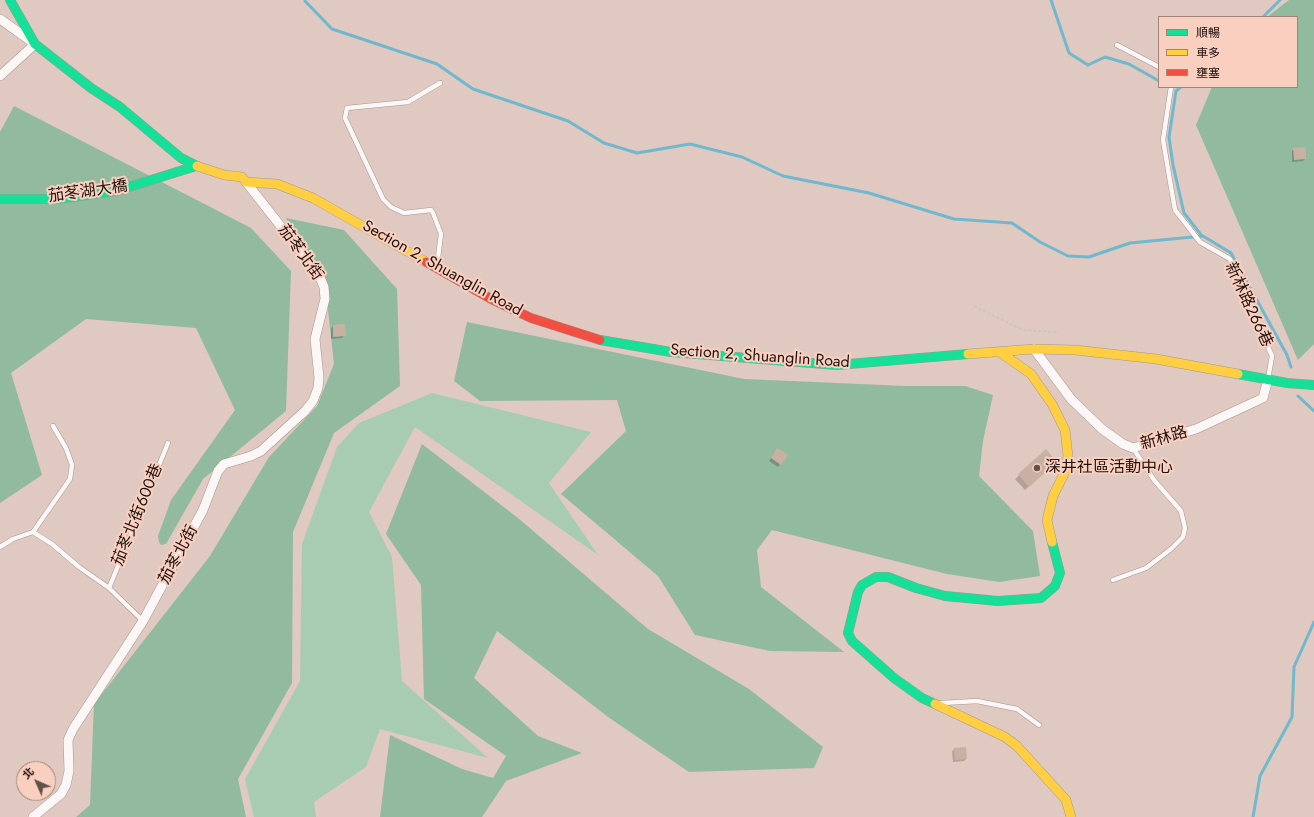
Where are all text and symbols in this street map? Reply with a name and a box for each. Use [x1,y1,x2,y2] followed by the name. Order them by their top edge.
[1158,16,1298,88] legend
[1196,24,1220,42] text: 順暢
[1196,44,1220,62] text: 車多
[1196,64,1220,82] text: 壅塞
[47,177,129,207] street label: 茄苳湖大橋
[359,217,525,321] street label: Section 2, Shuanglin Road
[273,221,327,285] street label: 茄苳北街
[1220,259,1276,351] street label: 新林路266巷
[670,341,850,373] street label: Section 2, Shuanglin Road
[1138,423,1190,455] street label: 新林路
[1045,458,1173,478] place label: 深井社區活動中心
[109,461,167,569] street label: 茄苳北街600巷
[1032,463,1042,473] marker: 深井社區活動中心
[156,522,202,588] street label: 茄苳北街
[16,761,56,801] north arrow
[19,764,38,783] text: 北

